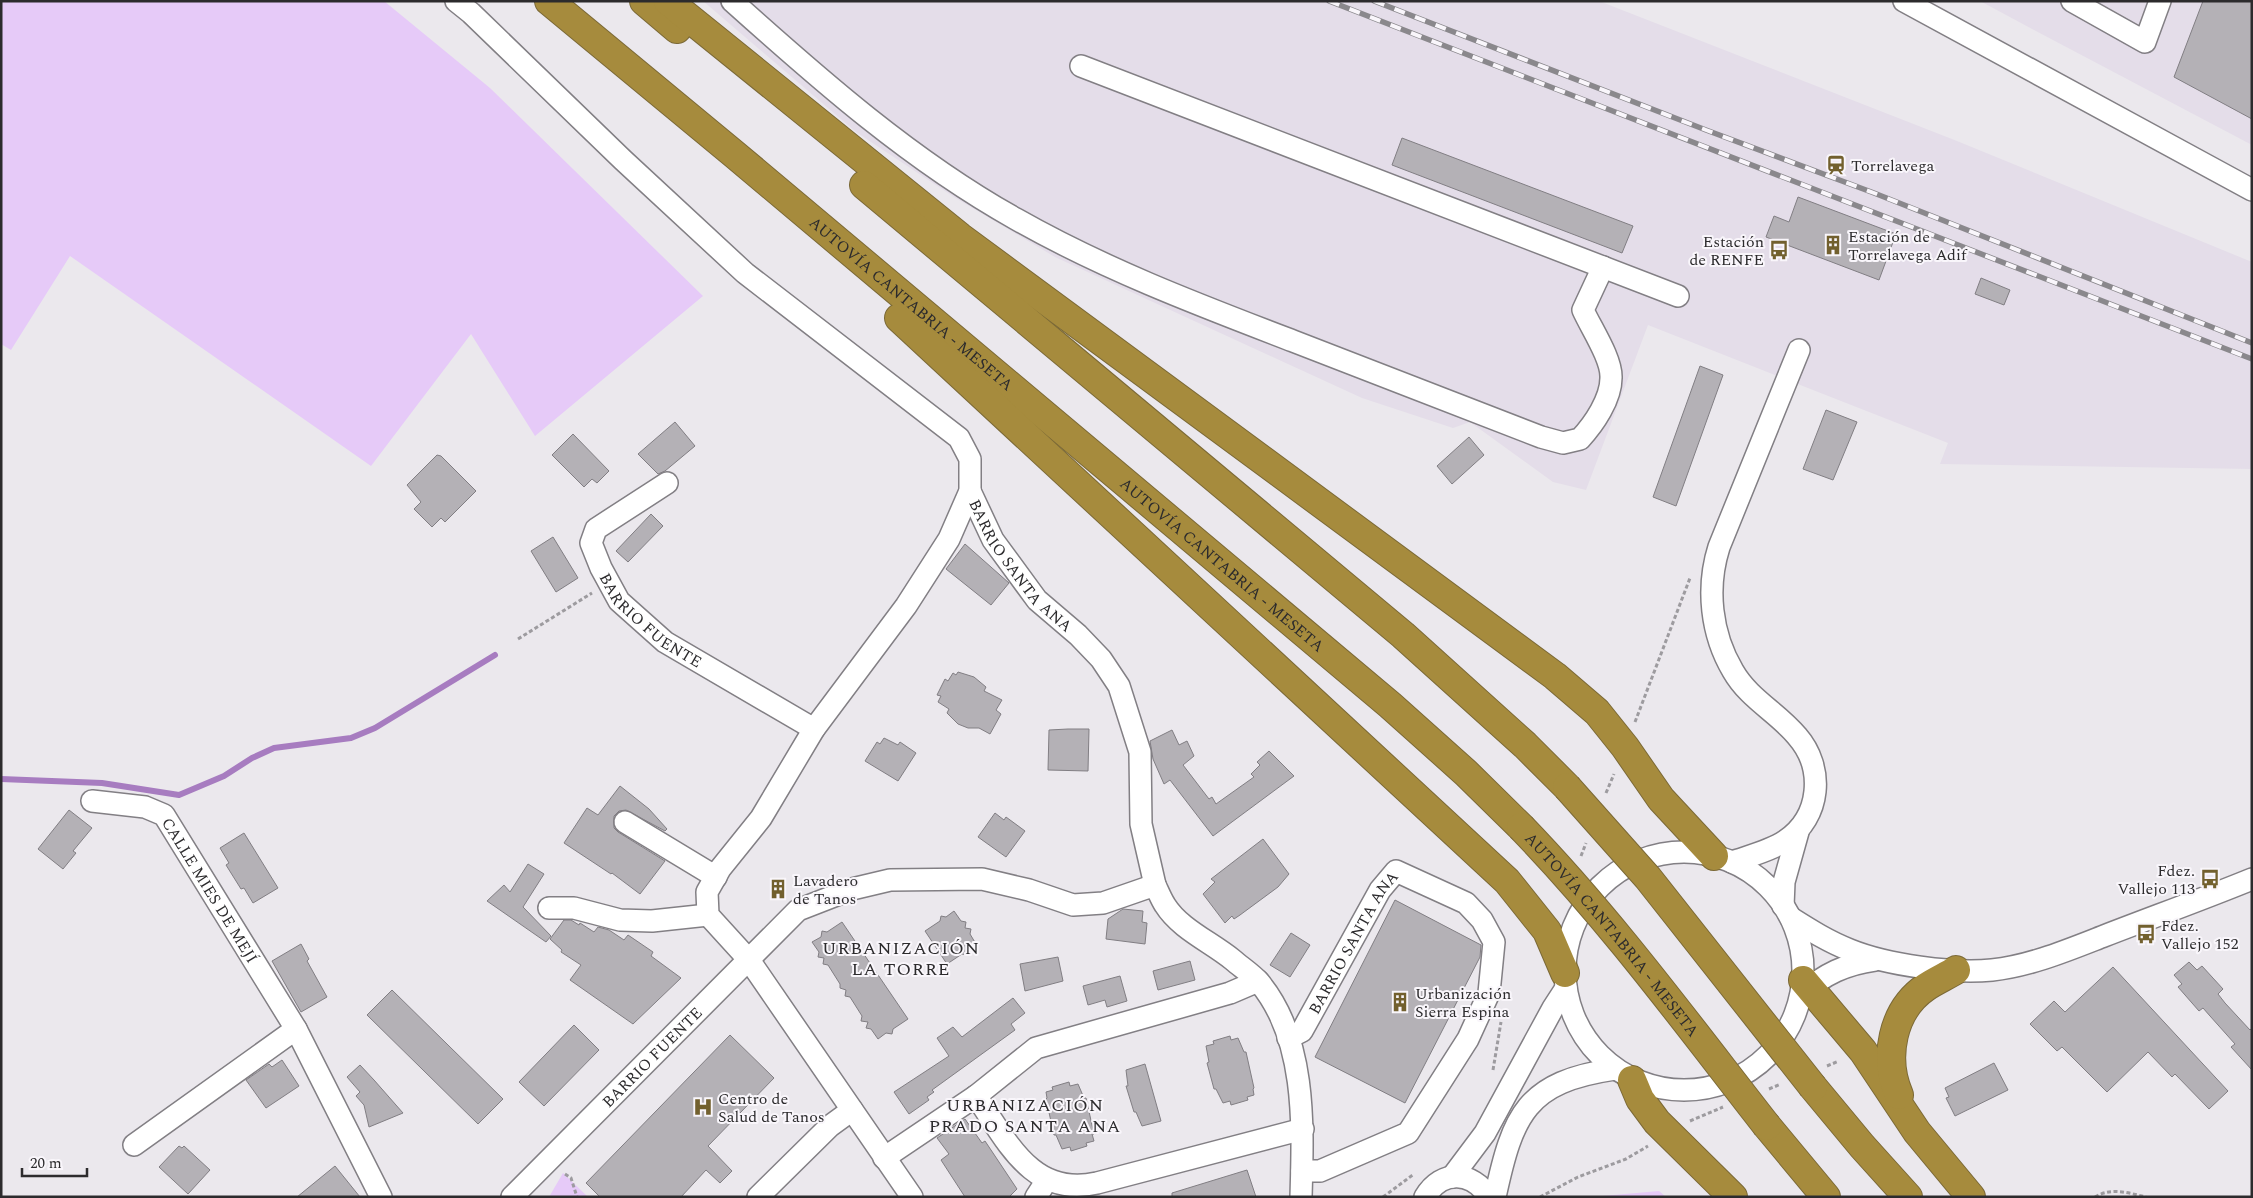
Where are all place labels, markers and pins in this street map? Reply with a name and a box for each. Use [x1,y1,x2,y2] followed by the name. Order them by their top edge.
[1825,154,1847,176] station icon: Torrelavega
[1851,154,1935,178] place label: Torrelavega
[1848,225,1968,267] place label: Estación de Torrelavega Adif
[1689,230,1764,272] place label: Estación de RENFE
[1822,234,1844,256] building icon: Estación de Torrelavega Adif
[1768,239,1790,261] bus stop icon: Estación de RENFE
[2117,859,2195,901] place label: Fdez. Vallejo 113
[2199,868,2221,890] bus stop icon: Fdez. Vallejo 113
[793,869,858,911] place label: Lavadero de Tanos
[767,878,789,900] building icon: Lavadero de Tanos
[2161,914,2239,956] place label: Fdez. Vallejo 152
[2135,923,2157,945] bus stop icon: Fdez. Vallejo 152
[1415,982,1511,1024] place label: Urbanización Sierra Espina
[1389,991,1411,1013] building icon: Urbanización Sierra Espina
[718,1087,825,1129] place label: Centro de Salud de Tanos
[692,1096,714,1118] hospital icon: Centro de Salud de Tanos

